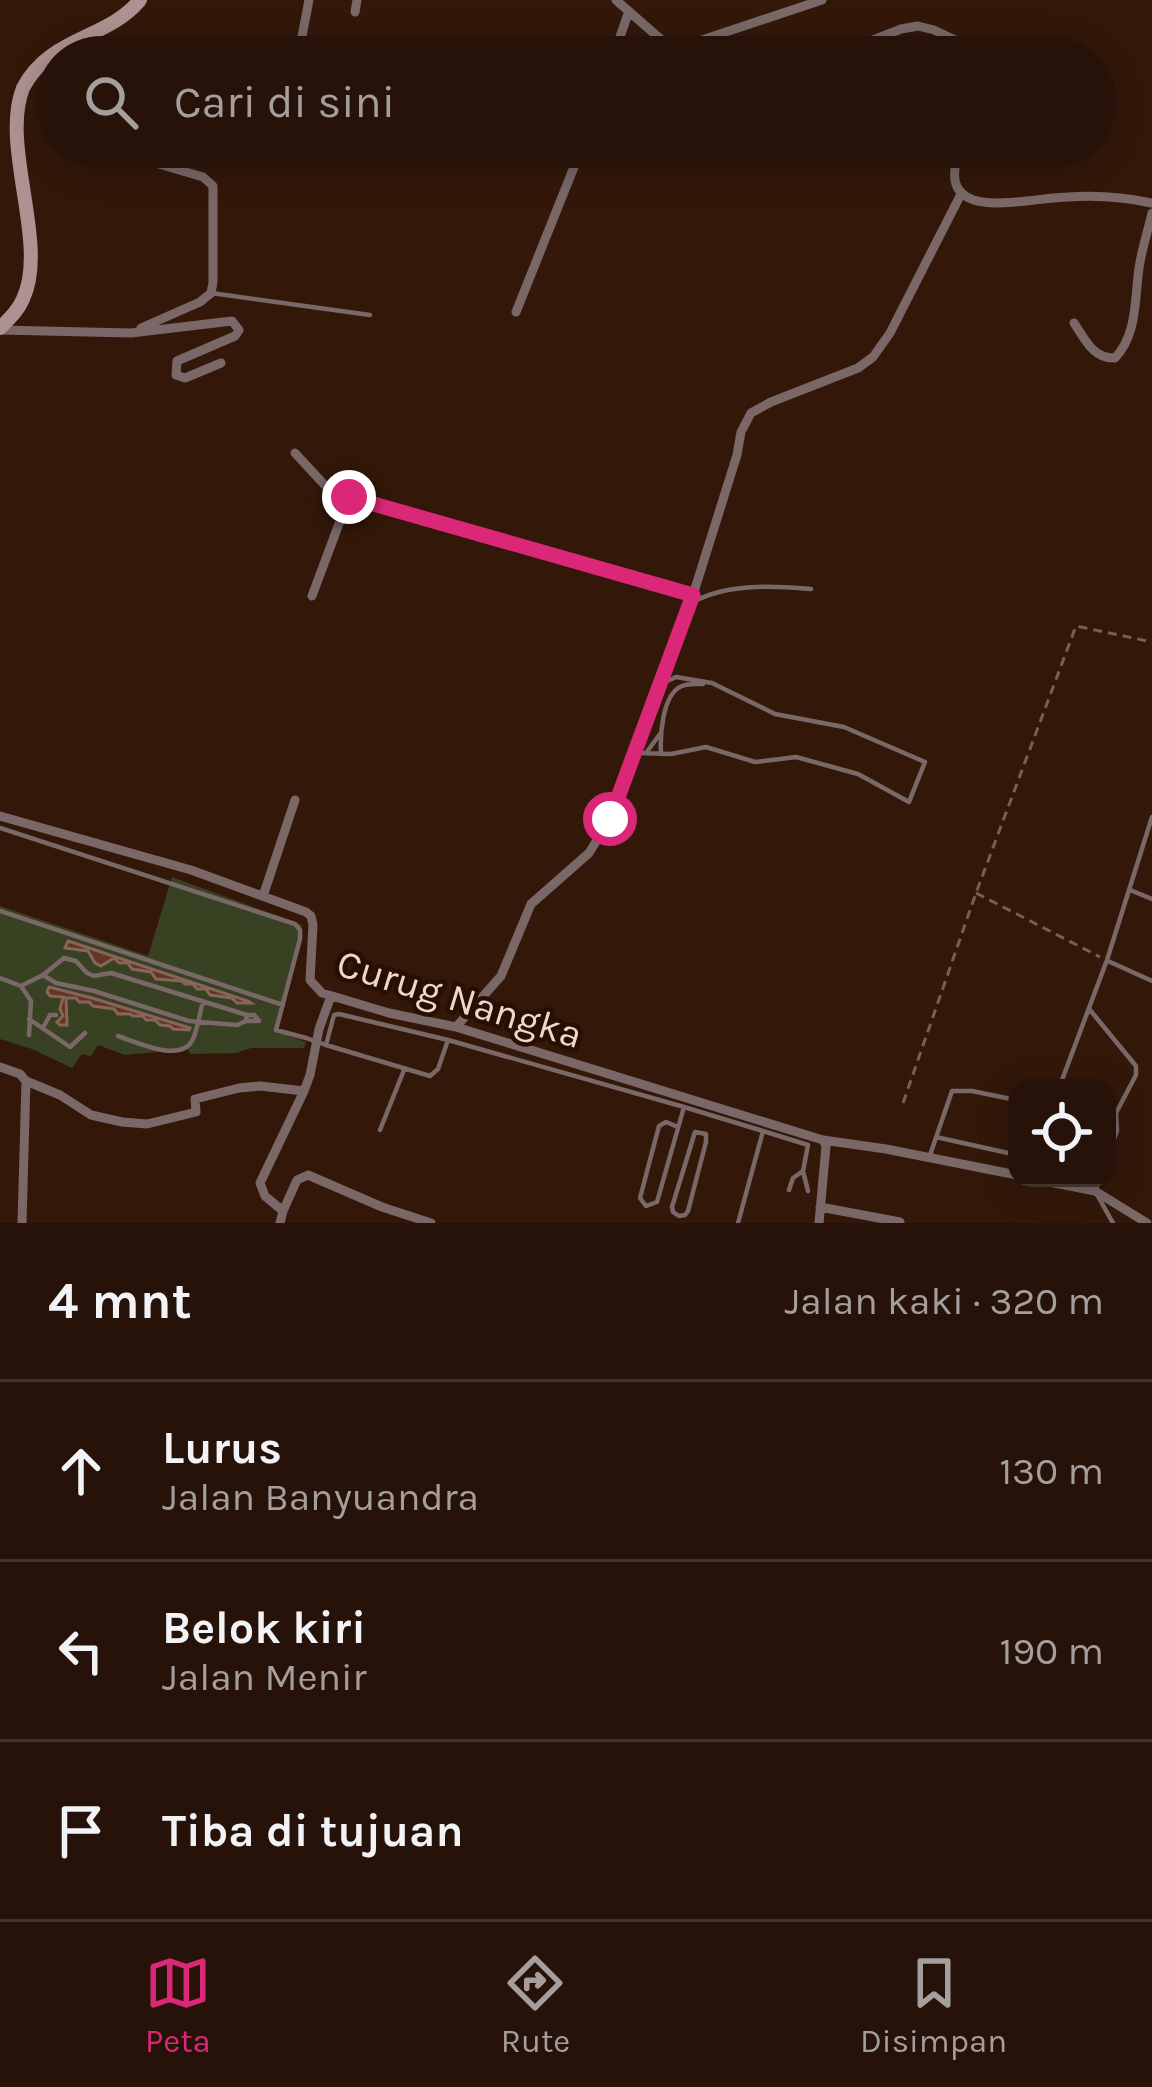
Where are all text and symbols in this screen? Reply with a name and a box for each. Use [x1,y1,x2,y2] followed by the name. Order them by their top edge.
[36,36,1116,168] search box
[78,69,144,135] icon: search
[174,76,395,128] text: Cari di sini
[322,470,376,524] route end
[583,792,637,846] route start
[332,940,588,1058] street label: Curug Nangka
[1008,1079,1116,1187] map controls
[1008,1079,1116,1187] button: locate
[48,1271,192,1331] text: 4 mnt
[785,1278,1104,1324] text: Jalan kaki · 320 m
[162,1422,282,1474] text: Lurus
[48,1438,114,1504] icon: ahead
[999,1448,1104,1494] text: 130 m
[162,1474,479,1520] text: Jalan Banyuandra
[162,1602,366,1654] text: Belok kiri
[48,1618,114,1684] icon: left
[1000,1628,1104,1674] text: 190 m
[162,1654,367,1700] text: Jalan Menir
[48,1798,114,1864] icon: arrive
[162,1805,463,1857] text: Tiba di tujuan
[145,1950,211,2060] tab: Peta
[501,1950,570,2060] tab: Rute
[860,1950,1007,2060] tab: Disimpan

